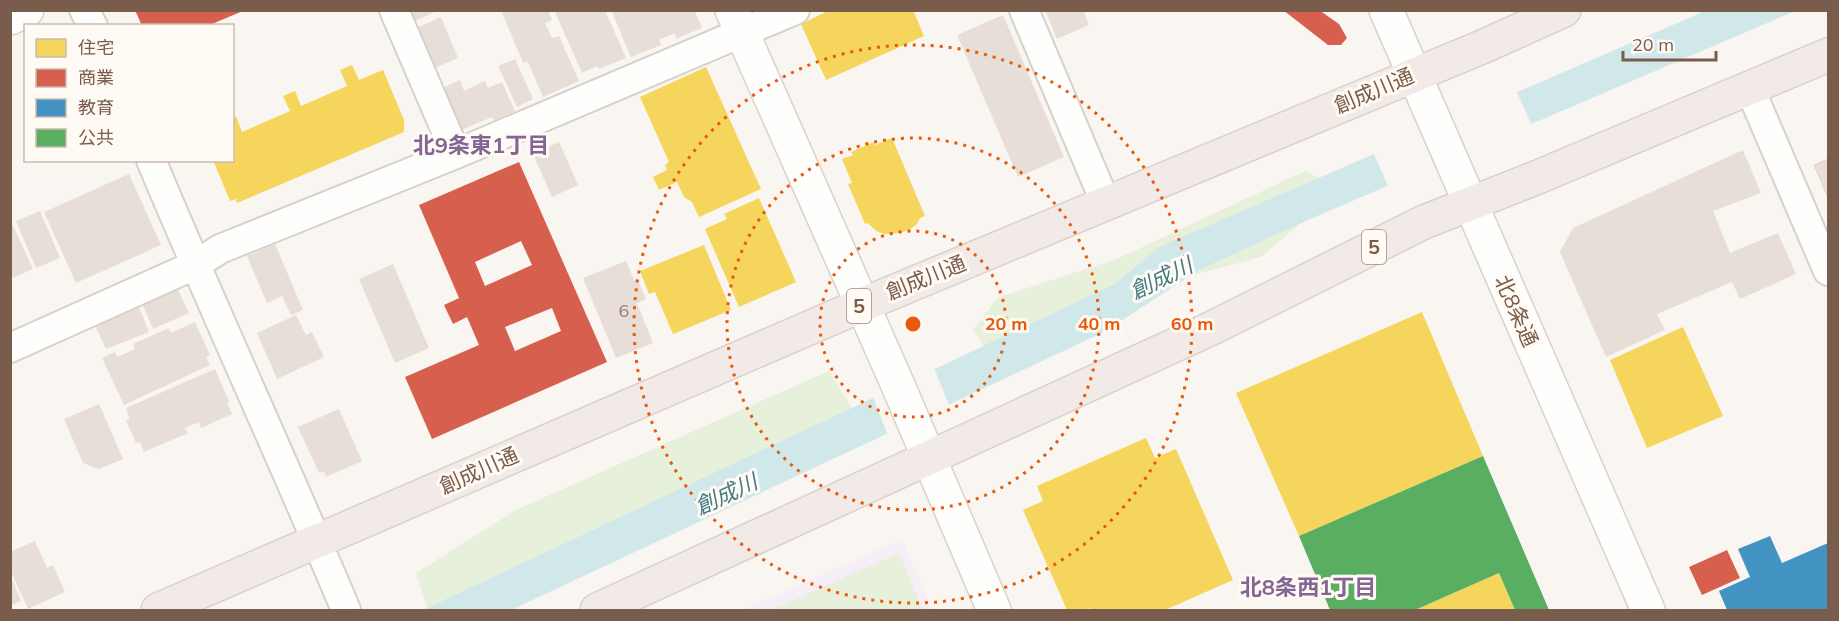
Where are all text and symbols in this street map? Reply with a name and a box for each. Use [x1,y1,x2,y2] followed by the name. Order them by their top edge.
[24,24,234,162] legend
[1623,24,1716,62] scale bar
[1632,33,1674,56] text: 20 m
[78,36,114,59] text: 住宅
[1330,62,1417,118] street label: 創成川通
[78,66,114,89] text: 商業
[78,96,114,119] text: 教育
[78,126,114,149] text: 公共
[413,131,549,159] district label: 北9条東1丁目
[1362,230,1386,264] road number: 5
[882,249,969,305] street label: 創成川通
[1125,250,1199,305] water label: 創成川
[1490,271,1544,350] street label: 北8条通
[847,289,871,323] road number: 5
[619,299,629,322] house number: 6
[985,312,1027,335] text: 20 m
[1078,312,1120,335] text: 40 m
[1171,312,1213,335] text: 60 m
[903,314,923,334] centre of rings
[435,441,522,499] street label: 創成川通
[690,467,764,521] water label: 創成川
[1240,573,1376,601] district label: 北8条西1丁目

